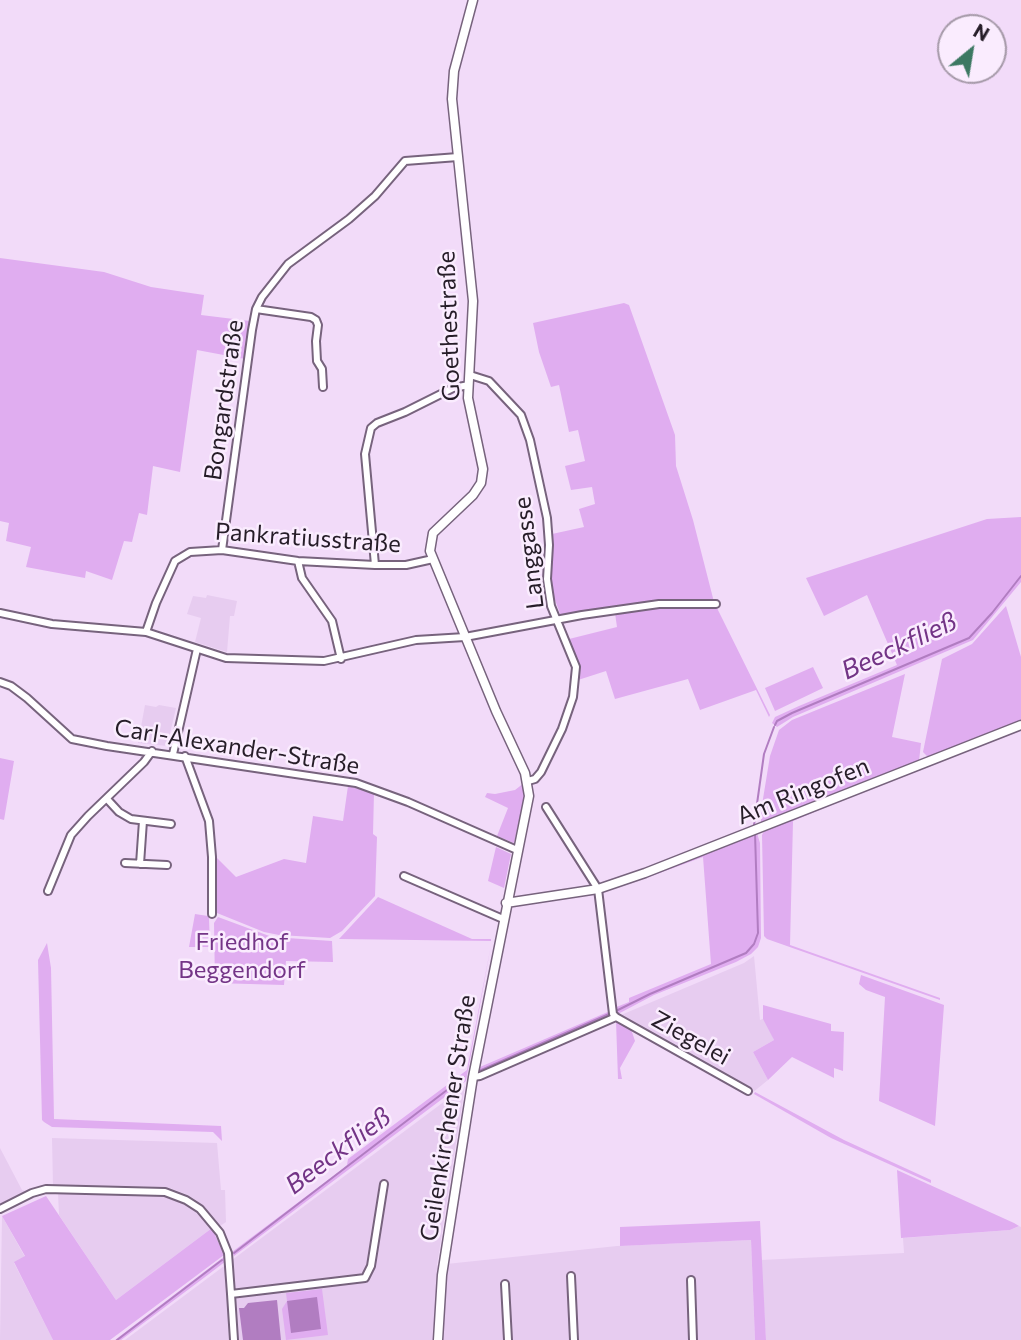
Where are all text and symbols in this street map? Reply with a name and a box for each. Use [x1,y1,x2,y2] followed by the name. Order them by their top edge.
[937,14,1007,84] north arrow
[970,19,994,46] text: N
[432,250,466,402] street label: Goethestraße
[198,318,250,482] street label: Bongardstraße
[508,495,550,611] street label: Langgasse
[214,517,402,559] street label: Pankratiusstraße
[836,606,962,686] water label: Beeckfließ
[112,713,362,781] street label: Carl-Alexander-Straße
[733,751,873,831] street label: Am Ringofen
[178,928,306,984] park label: Friedhof Beggendorf
[414,993,482,1243] street label: Geilenkirchener Straße
[647,1005,735,1071] street label: Ziegelei
[279,1101,397,1201] water label: Beeckfließ

